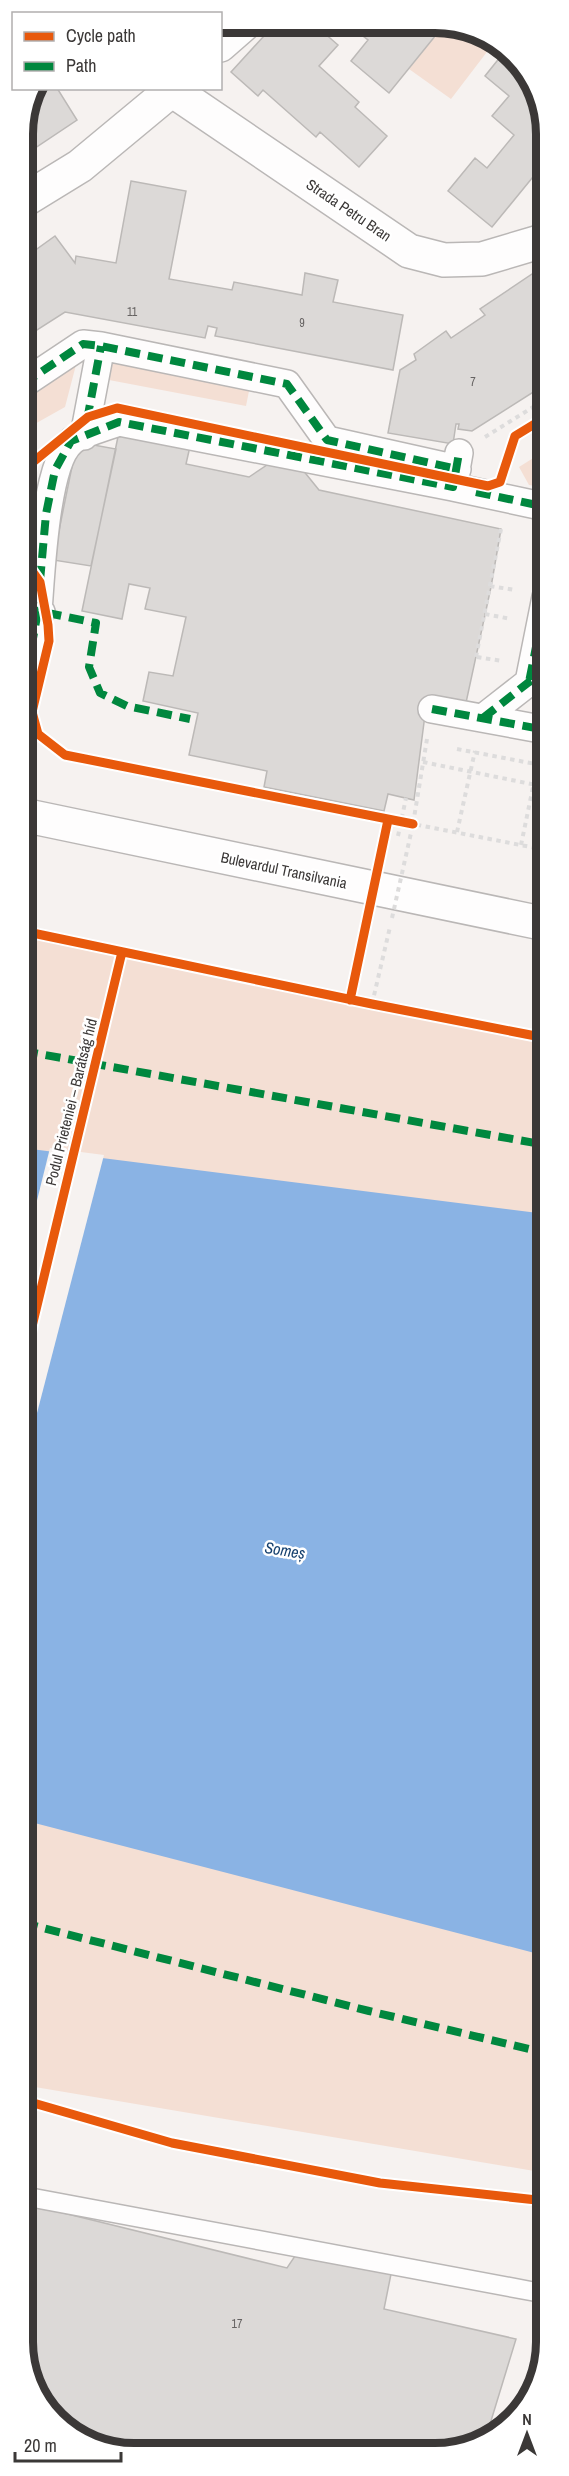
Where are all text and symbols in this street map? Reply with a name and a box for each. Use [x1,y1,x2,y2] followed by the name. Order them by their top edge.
[12,12,222,90] legend
[66,23,136,48] text: Cycle path
[66,53,96,78] text: Path
[302,174,396,246] street label: Strada Petru Bran
[127,304,138,320] house number: 11
[299,315,305,331] house number: 9
[470,374,476,390] house number: 7
[219,846,349,894] street label: Bulevardul Transilvania
[40,1016,102,1188] street label: Podul Prieteniei – Barátság híd
[263,1536,307,1564] water label: Someș
[232,2316,243,2332] house number: 17
[497,2404,557,2464] north arrow
[522,2408,532,2430] text: N
[15,2425,122,2463] scale bar
[24,2433,57,2458] text: 20 m

